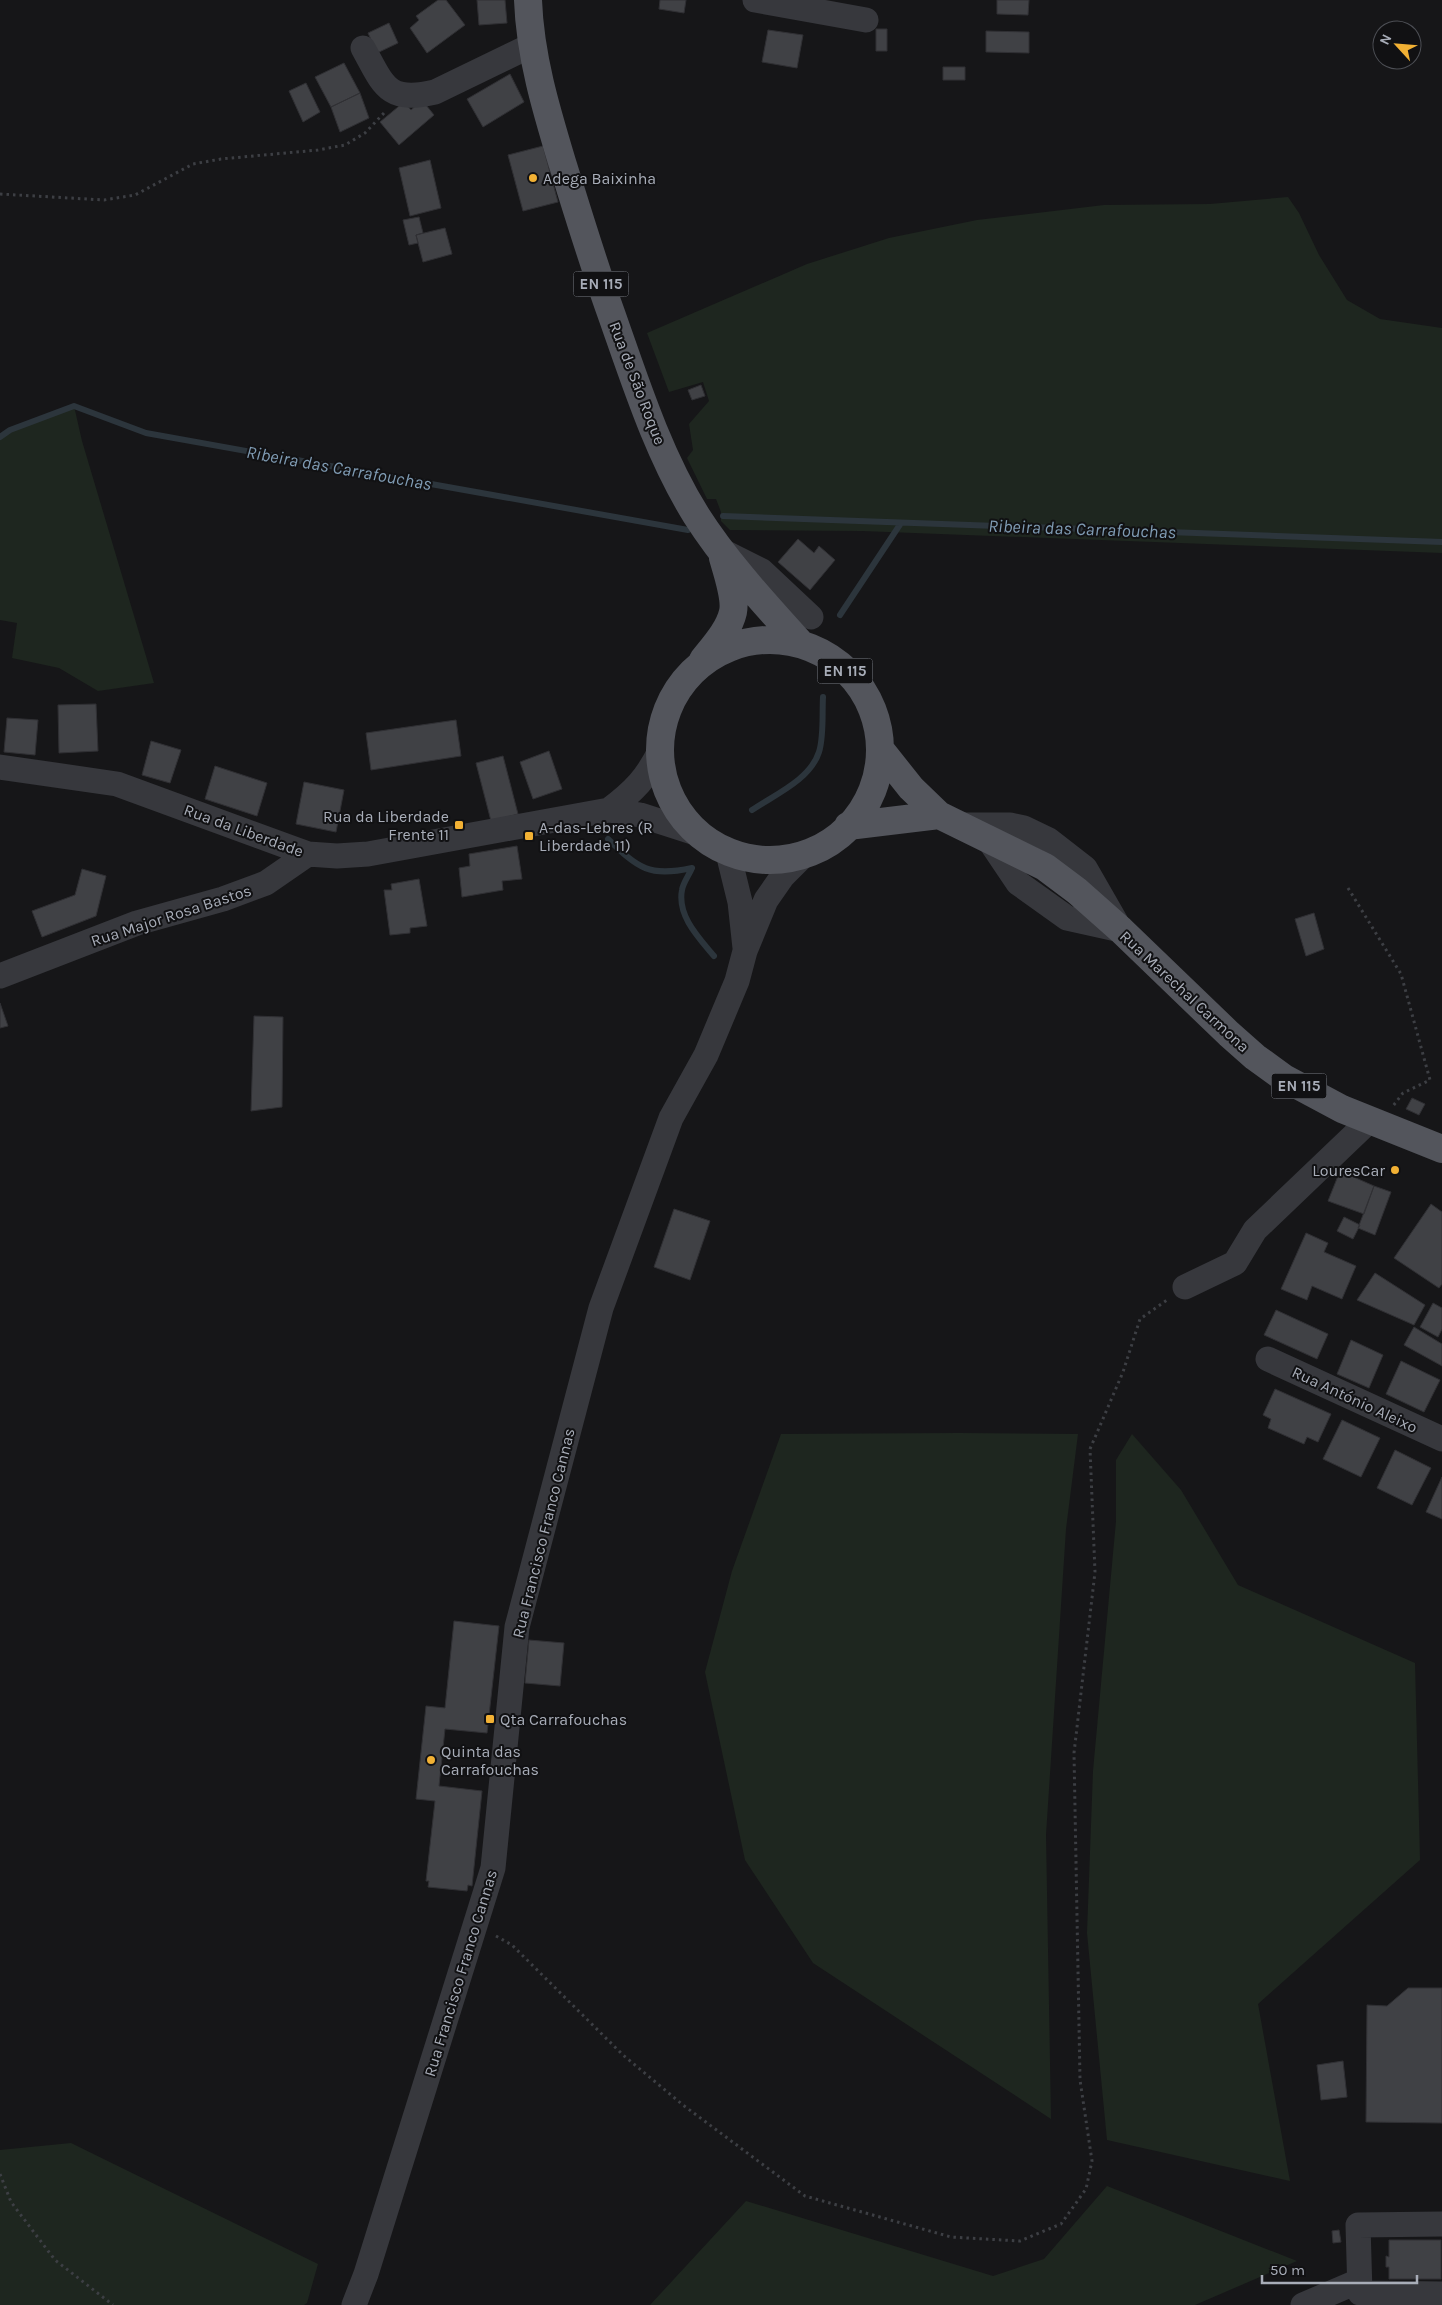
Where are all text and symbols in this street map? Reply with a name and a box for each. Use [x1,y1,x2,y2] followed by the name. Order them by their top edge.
[1372,20,1422,70] north arrow
[1376,31,1396,48] text: N
[543,169,656,188] place label: Adega Baixinha
[527,172,539,184] marker: Adega Baixinha
[574,272,628,296] road number: EN 115
[605,319,670,447] street label: Rua de São Roque
[245,441,433,495] water label: Ribeira das Carrafouchas
[988,515,1176,543] water label: Ribeira das Carrafouchas
[818,658,872,684] road number: EN 115
[181,800,306,861] street label: Rua da Liberdade
[323,807,449,844] place label: Rua da Liberdade Frente 11
[539,818,653,855] place label: A-das-Lebres (R Liberdade 11)
[453,819,465,831] marker: Rua da Liberdade Frente 11
[523,830,535,842] marker: A-das-Lebres (R Liberdade 11)
[88,881,254,950] street label: Rua Major Rosa Bastos
[1116,926,1253,1056] street label: Rua Marechal Carmona
[1272,1074,1326,1098] road number: EN 115
[1312,1161,1385,1180] place label: LouresCar
[1389,1164,1401,1176] marker: LouresCar
[1289,1362,1421,1437] street label: Rua António Aleixo
[508,1426,579,1640] street label: Rua Francisco Franco Cannas
[500,1710,627,1729] place label: Qta Carrafouchas
[484,1713,496,1725] marker: Qta Carrafouchas
[441,1742,539,1779] place label: Quinta das Carrafouchas
[425,1754,437,1766] marker: Quinta das Carrafouchas
[420,1867,501,2079] street label: Rua Francisco Franco Cannas
[1262,2252,1417,2284] scale bar
[1270,2261,1305,2279] text: 50 m

